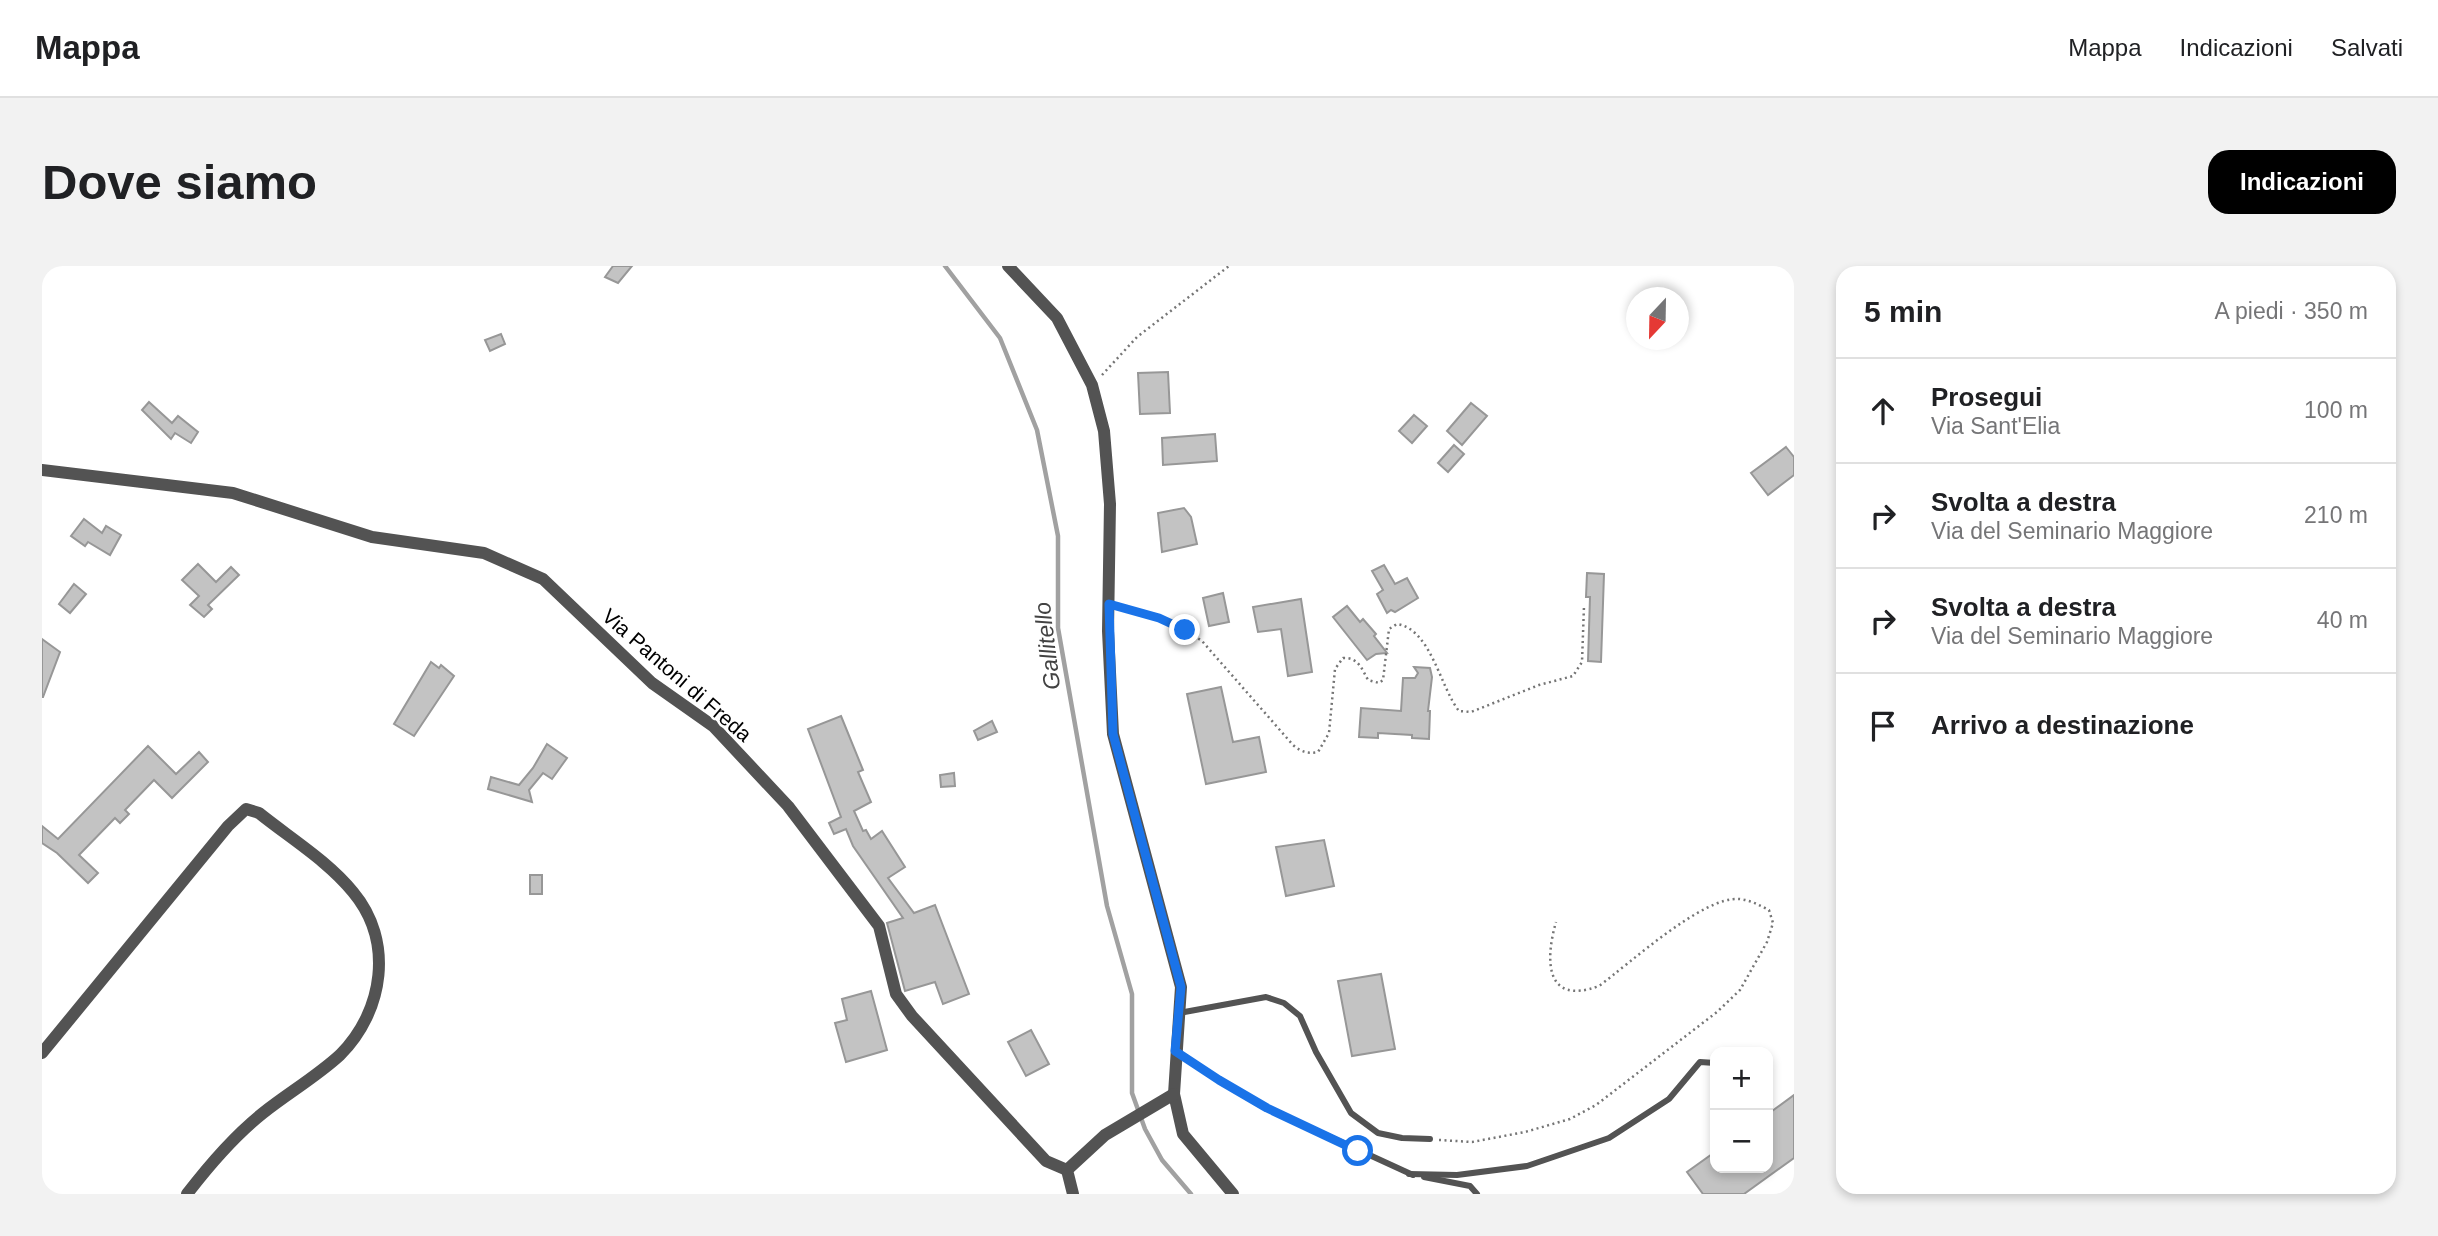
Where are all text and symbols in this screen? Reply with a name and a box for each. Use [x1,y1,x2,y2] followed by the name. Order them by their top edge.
[35,29,140,66] text: Mappa
[2068,34,2142,61] text: Mappa
[2180,34,2293,61] text: Indicazioni
[2331,34,2403,61] text: Salvati
[2208,150,2396,214] button: Indicazioni
[42,155,317,209] text: Dove siamo
[1626,287,1689,350] north arrow
[1864,295,1942,328] text: 5 min
[2215,298,2368,324] text: A piedi · 350 m
[1931,382,2042,412] text: Prosegui
[1864,392,1902,430] icon: ahead
[2304,397,2368,423] text: 100 m
[1931,413,2060,439] text: Via Sant'Elia
[1931,487,2116,517] text: Svolta a destra
[1864,497,1902,535] icon: right
[2304,502,2368,528] text: 210 m
[1931,518,2213,544] text: Via del Seminario Maggiore
[1931,592,2116,622] text: Svolta a destra
[1029,600,1065,691] water label: Gallitello
[1864,602,1902,640] icon: right
[598,604,756,746] street label: Via Pantoni di Freda
[2317,607,2368,633] text: 40 m
[1169,614,1200,645] route end
[1931,623,2213,649] text: Via del Seminario Maggiore
[1864,707,1902,745] icon: arrive
[1931,710,2194,740] text: Arrivo a destinazione
[1710,1047,1773,1173] map controls
[1710,1047,1773,1110] button: +
[1710,1110,1773,1173] button: −
[1342,1135,1373,1166] route start

